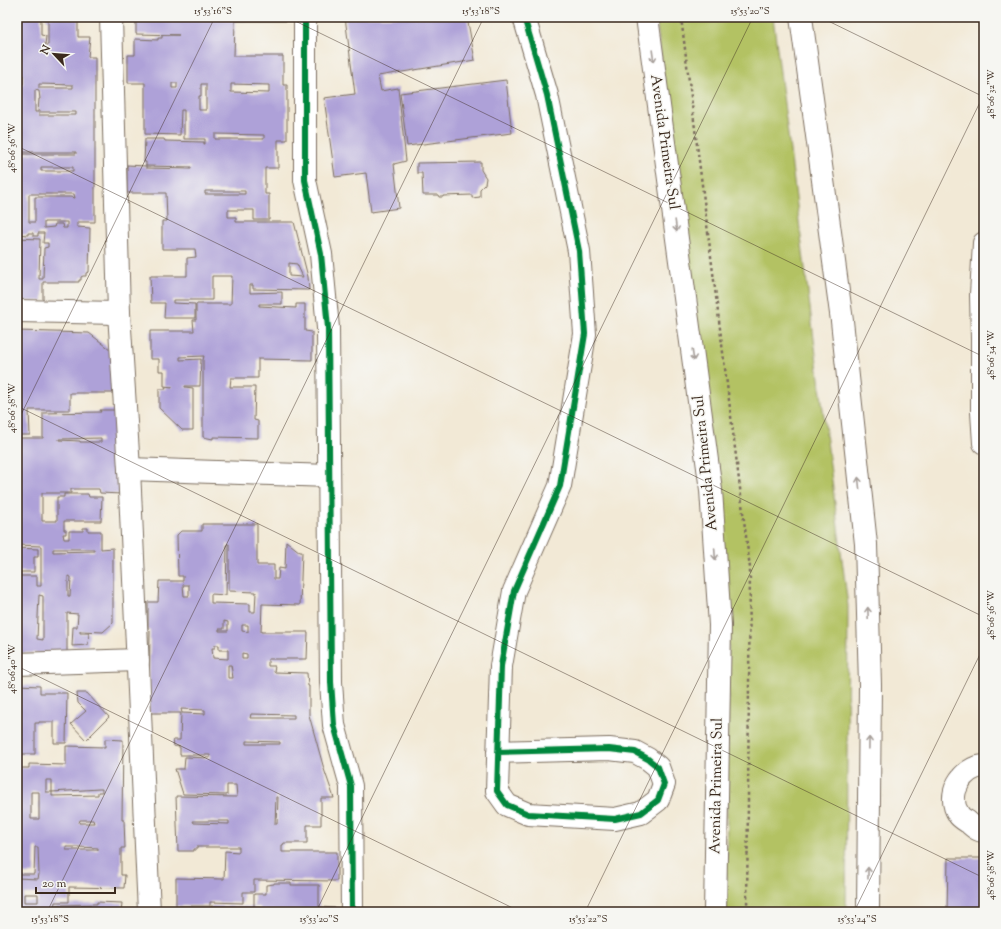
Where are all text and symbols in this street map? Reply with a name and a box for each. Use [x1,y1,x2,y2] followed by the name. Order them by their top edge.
[194,4,232,19] text: 15°53'16"S
[462,4,500,19] text: 15°53'18"S
[730,4,770,19] text: 15°53'20"S
[34,34,74,74] north arrow
[36,42,55,58] text: N
[649,49,656,62] one-way arrow
[984,69,999,119] text: 48°06'32"W
[644,73,684,211] street label: Avenida Primeira Sul
[5,123,20,173] text: 48°06'36"W
[672,219,679,232] one-way arrow
[984,330,999,380] text: 48°06'34"W
[689,348,697,361] one-way arrow
[5,383,20,433] text: 48°06'38"W
[688,394,724,532] street label: Avenida Primeira Sul
[856,477,863,490] one-way arrow
[712,547,719,560] one-way arrow
[984,590,999,640] text: 48°06'36"W
[864,607,872,620] one-way arrow
[5,644,20,694] text: 48°06'40"W
[705,718,729,854] street label: Avenida Primeira Sul
[865,737,873,750] one-way arrow
[984,850,999,900] text: 48°06'38"W
[864,867,872,880] one-way arrow
[36,869,115,895] scale bar
[42,875,67,893] text: 20 m
[31,912,69,927] text: 15°53'18"S
[299,912,339,927] text: 15°53'20"S
[569,912,607,927] text: 15°53'22"S
[837,912,877,927] text: 15°53'24"S

